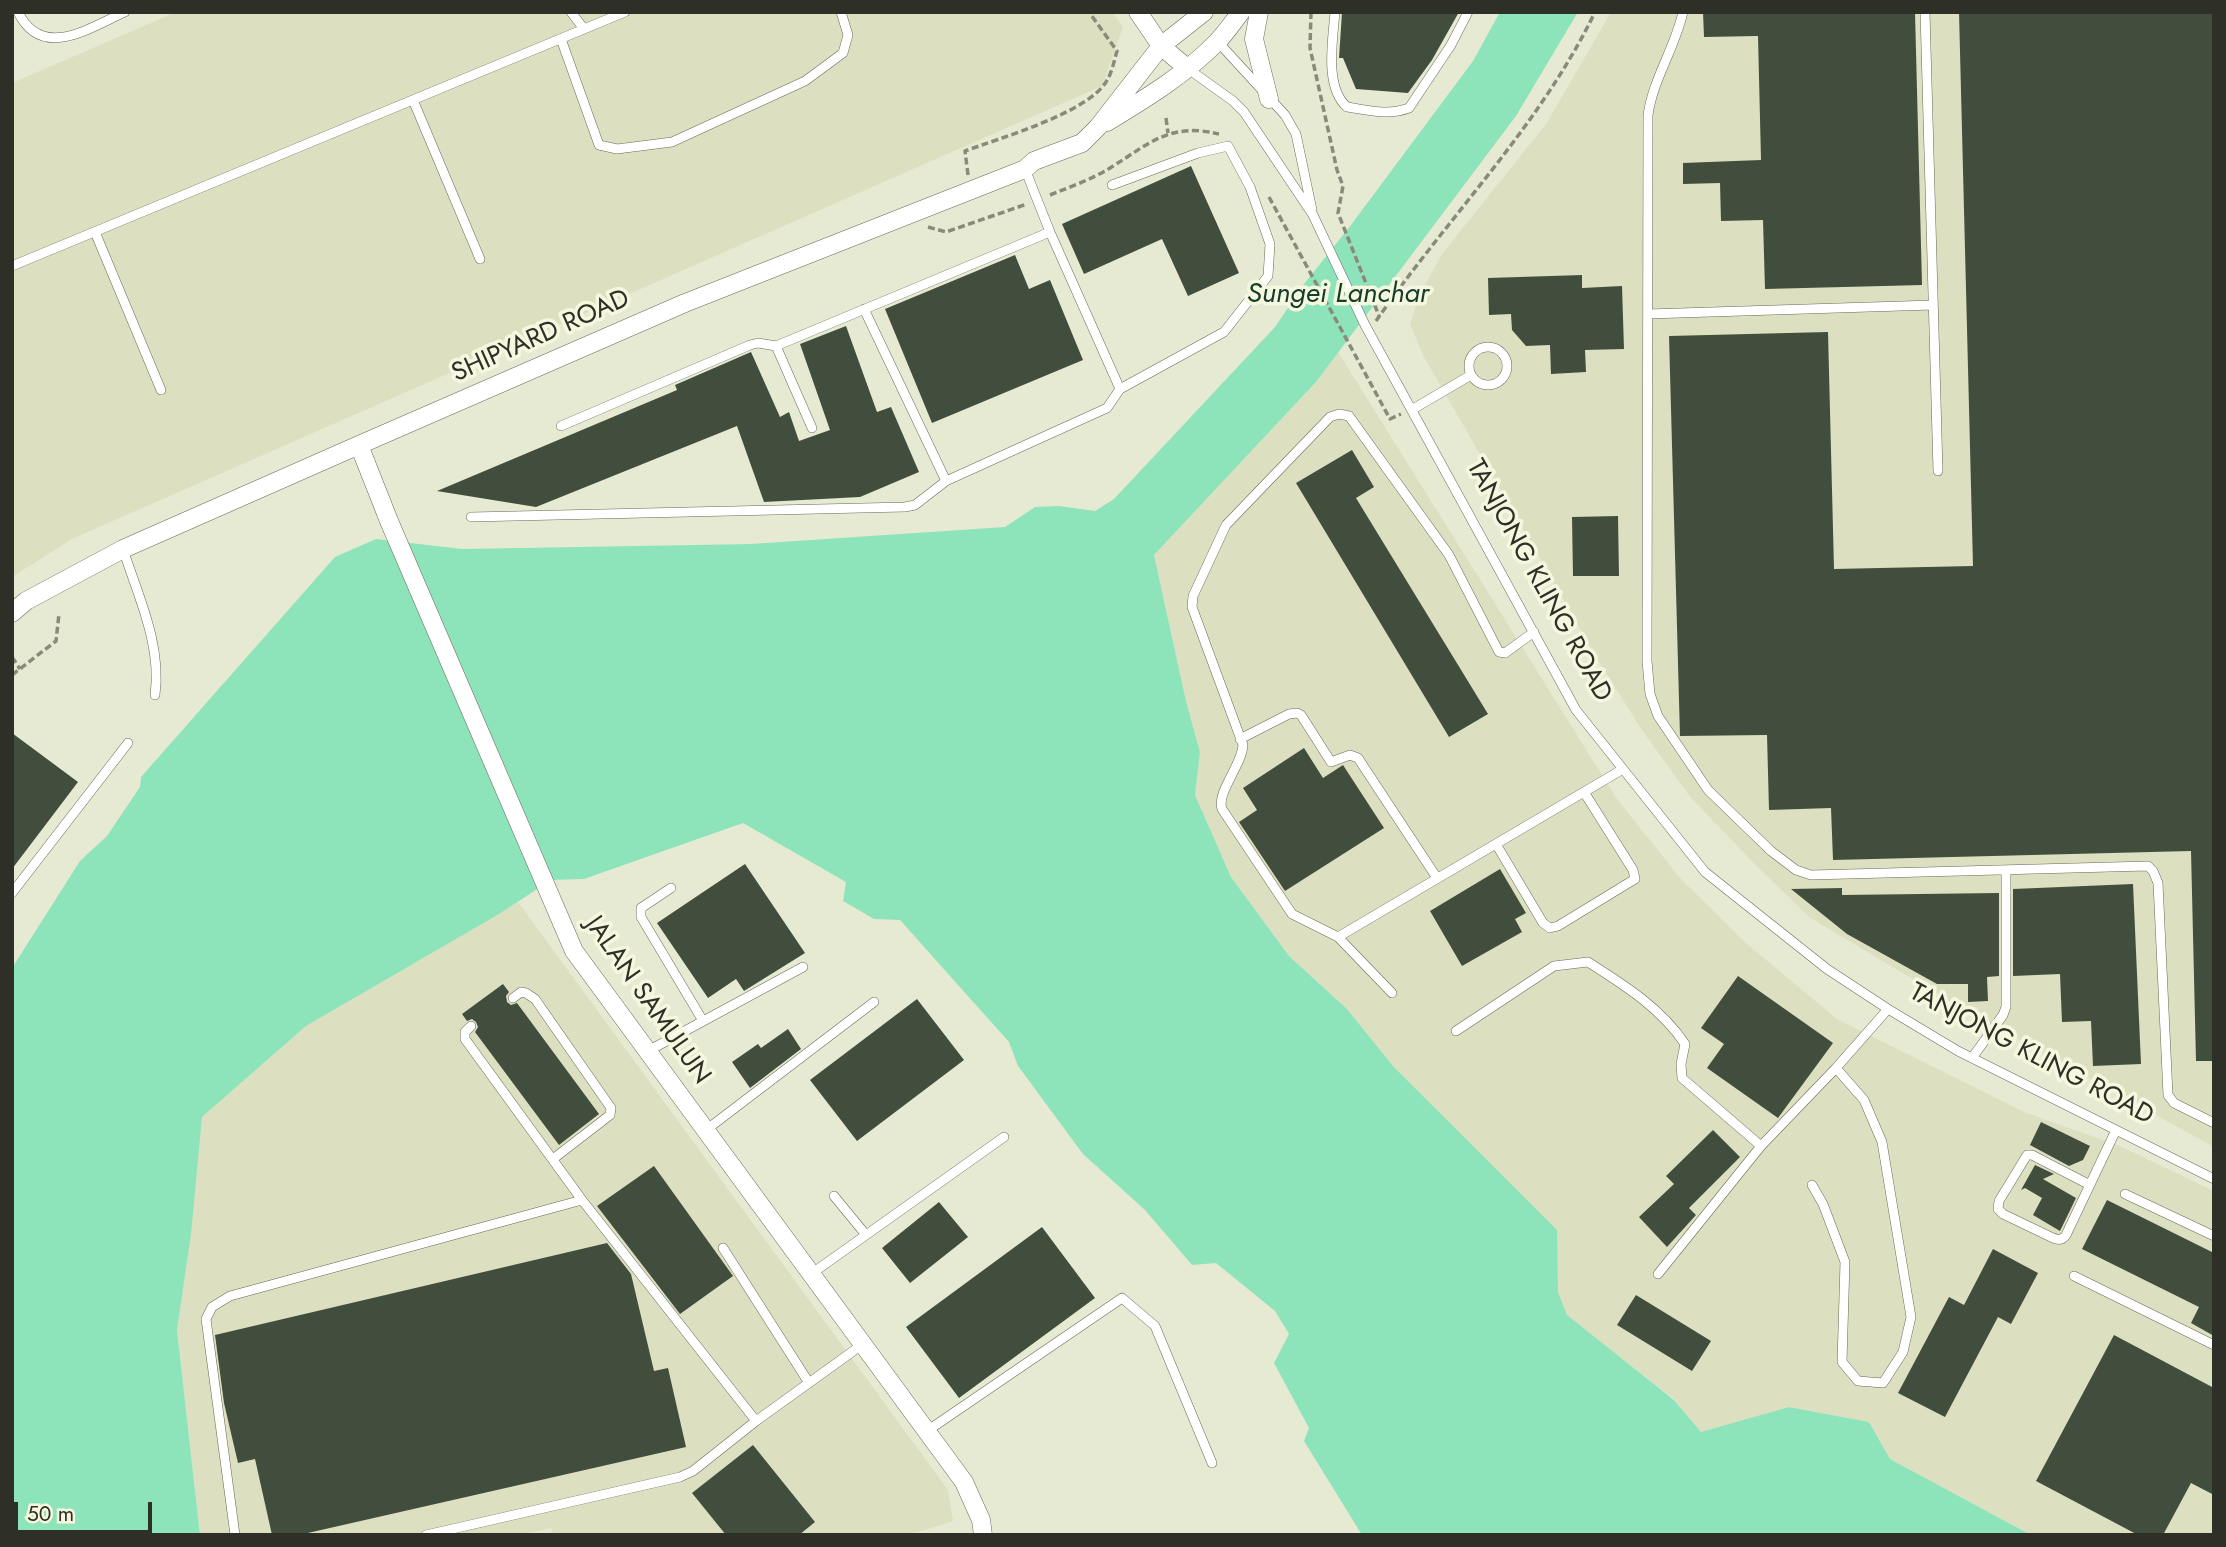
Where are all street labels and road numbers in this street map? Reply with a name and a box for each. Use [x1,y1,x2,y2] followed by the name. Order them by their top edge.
[447,284,635,390] street label: SHIPYARD ROAD
[1458,455,1618,707] street label: TANJONG KLING ROAD
[577,911,717,1091] street label: JALAN SAMULUN
[1904,977,2158,1133] street label: TANJONG KLING ROAD

